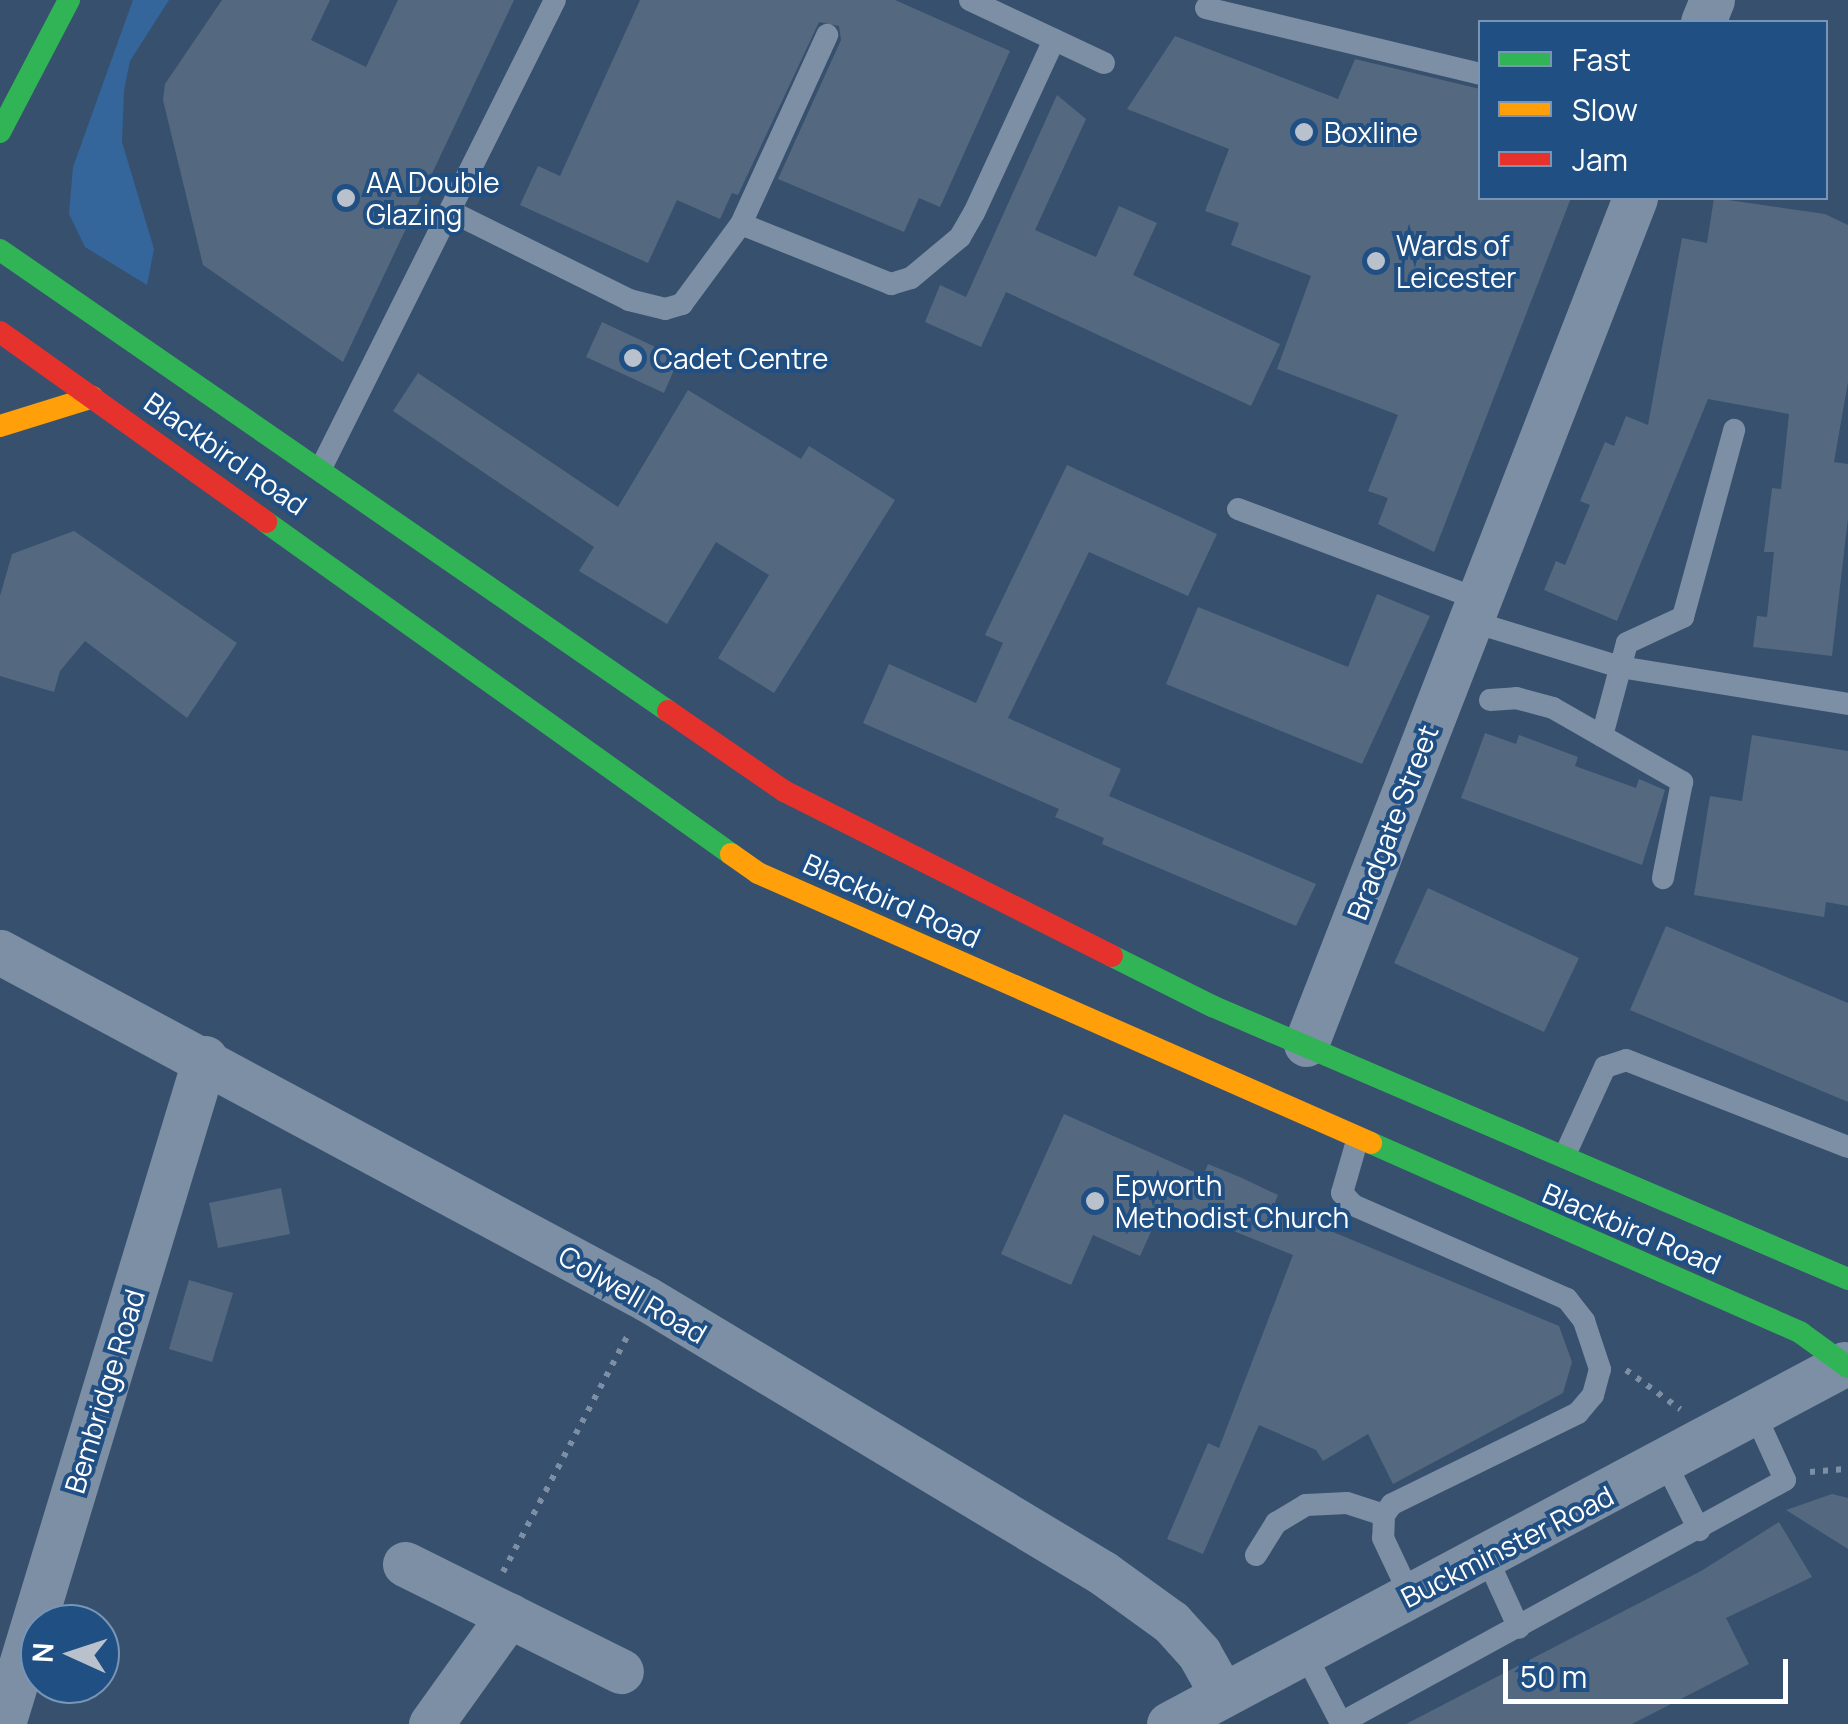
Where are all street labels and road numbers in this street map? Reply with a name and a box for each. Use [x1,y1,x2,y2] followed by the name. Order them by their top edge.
[138,385,314,521] street label: Blackbird Road
[1339,720,1445,924] street label: Bradgate Street
[798,846,986,954] street label: Blackbird Road
[1538,1175,1726,1281] street label: Blackbird Road
[553,1238,713,1350] street label: Colwell Road
[57,1285,151,1497] street label: Bembridge Road
[1395,1478,1619,1614] street label: Buckminster Road

